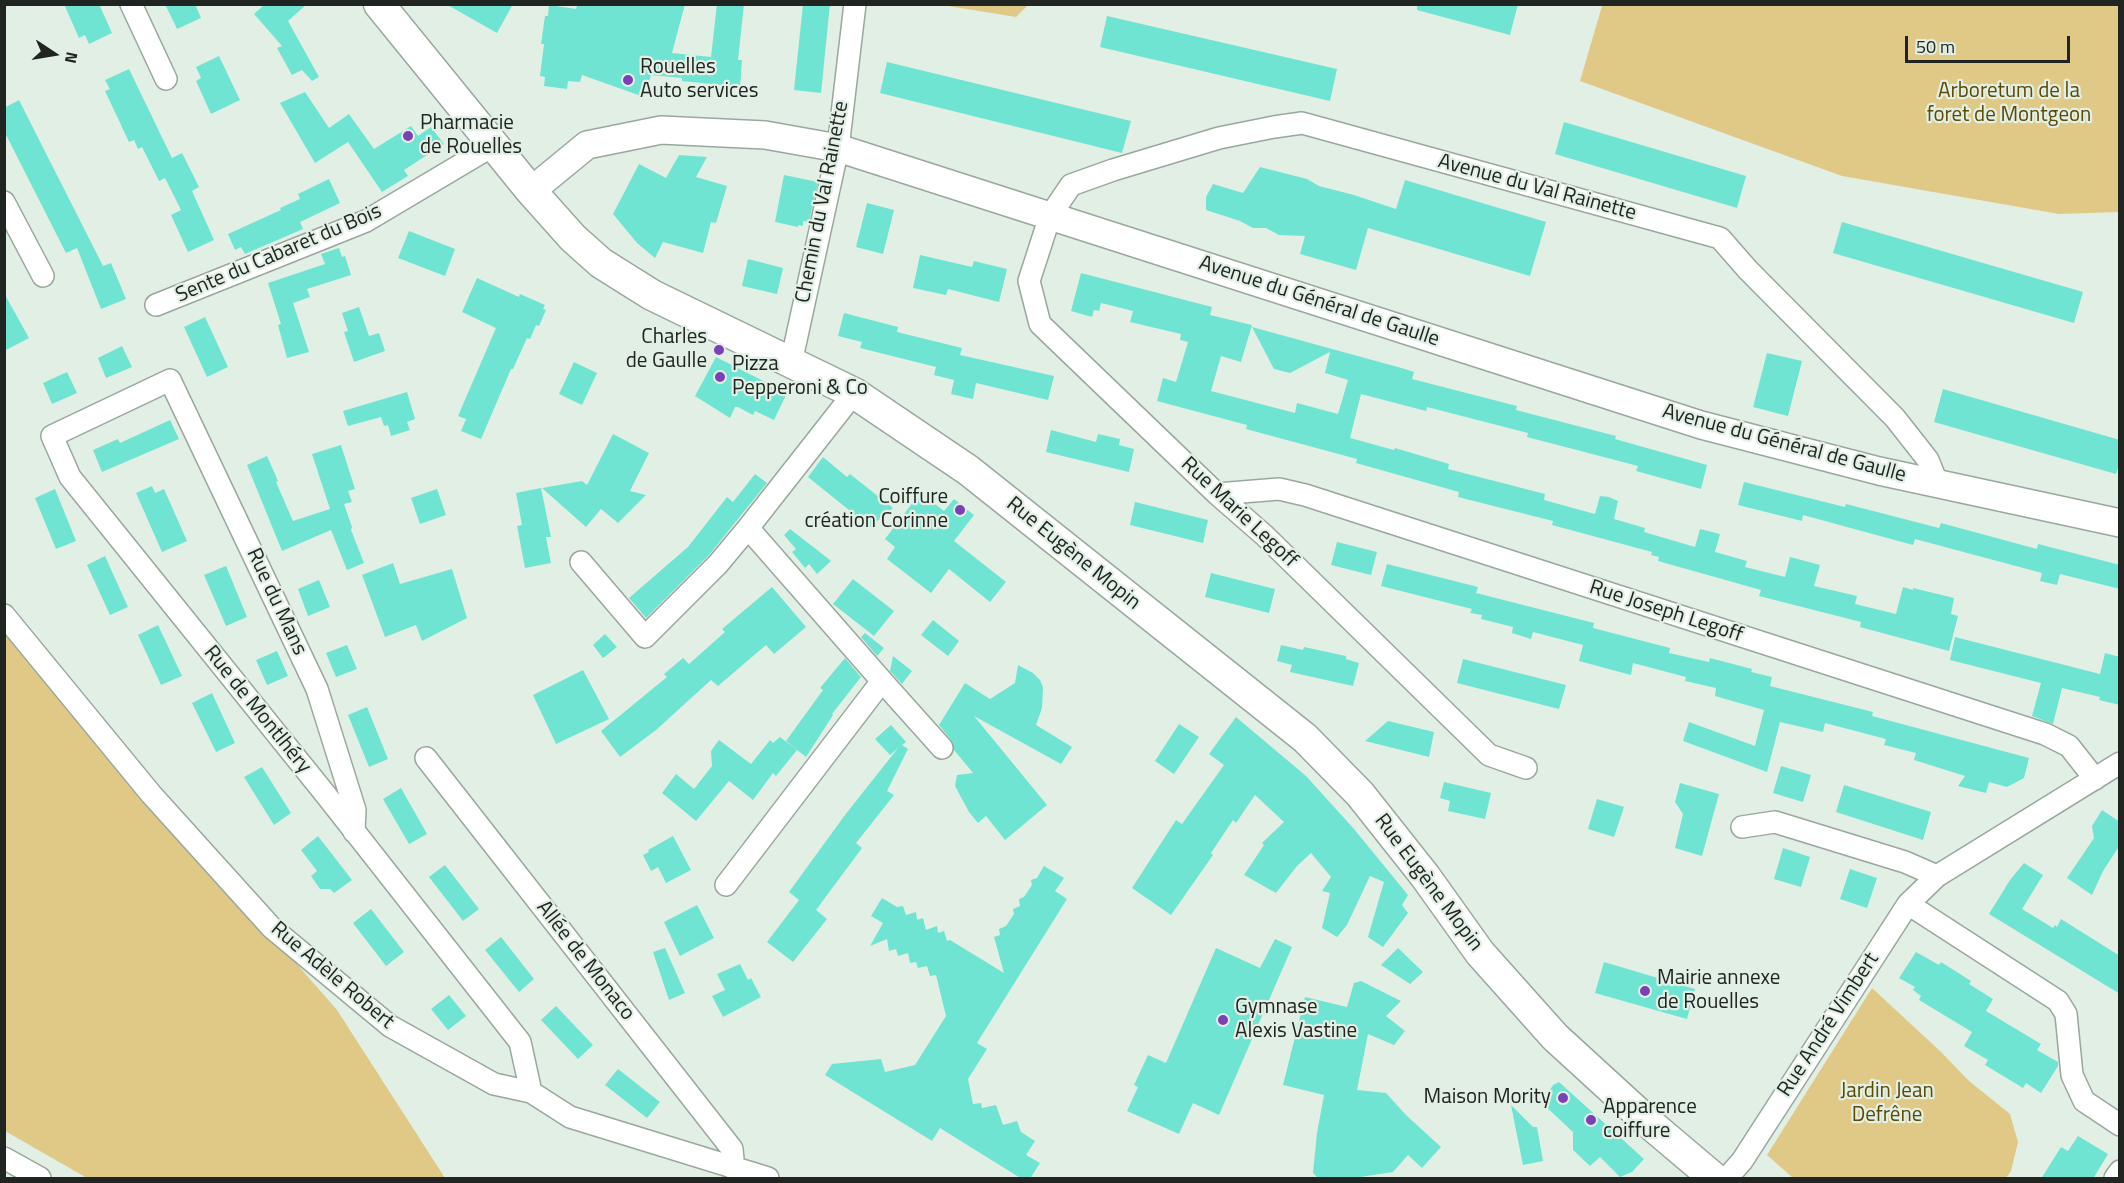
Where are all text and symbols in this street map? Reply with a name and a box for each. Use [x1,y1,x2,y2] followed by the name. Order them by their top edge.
[24,24,84,84] north arrow
[1908,24,2073,62] scale bar
[1916,33,1955,60] text: 50 m
[59,50,84,66] text: N
[640,55,758,105] place label: Rouelles Auto services
[621,73,635,87] marker: Rouelles Auto services
[1927,79,2091,129] park label: Arboretum de la foret de Montgeon
[791,99,855,305] street label: Chemin du Val Rainette
[420,111,522,161] place label: Pharmacie de Rouelles
[401,129,415,143] marker: Pharmacie de Rouelles
[1435,149,1639,227] street label: Avenue du Val Rainette
[172,199,386,309] street label: Sente du Cabaret du Bois
[1196,251,1442,353] street label: Avenue du Général de Gaulle
[626,325,707,375] place label: Charles de Gaulle
[712,343,726,357] marker: Charles de Gaulle
[732,352,868,402] place label: Pizza Pepperoni & Co
[713,370,727,384] marker: Pizza Pepperoni & Co
[1659,399,1909,489] street label: Avenue du Général de Gaulle
[1175,452,1303,574] street label: Rue Marie Legoff
[804,485,948,535] place label: Coiffure création Corinne
[1001,492,1145,616] street label: Rue Eugène Mopin
[953,503,967,517] marker: Coiffure création Corinne
[240,544,312,660] street label: Rue du Mans
[1586,575,1746,649] street label: Rue Joseph Legoff
[198,641,316,779] street label: Rue de Montlhéry
[1368,809,1488,957] street label: Rue Eugène Mopin
[530,896,640,1026] street label: Allée de Monaco
[265,917,399,1035] street label: Rue Adèle Robert
[1773,948,1885,1102] street label: Rue André Vimbert
[1657,966,1780,1016] place label: Mairie annexe de Rouelles
[1638,984,1652,998] marker: Mairie annexe de Rouelles
[1235,995,1357,1045] place label: Gymnase Alexis Vastine
[1216,1013,1230,1027] marker: Gymnase Alexis Vastine
[1840,1079,1934,1129] park label: Jardin Jean Defrêne
[1423,1085,1551,1111] place label: Maison Mority
[1556,1091,1570,1105] marker: Maison Mority
[1603,1095,1697,1145] place label: Apparence coiffure
[1584,1113,1598,1127] marker: Apparence coiffure

